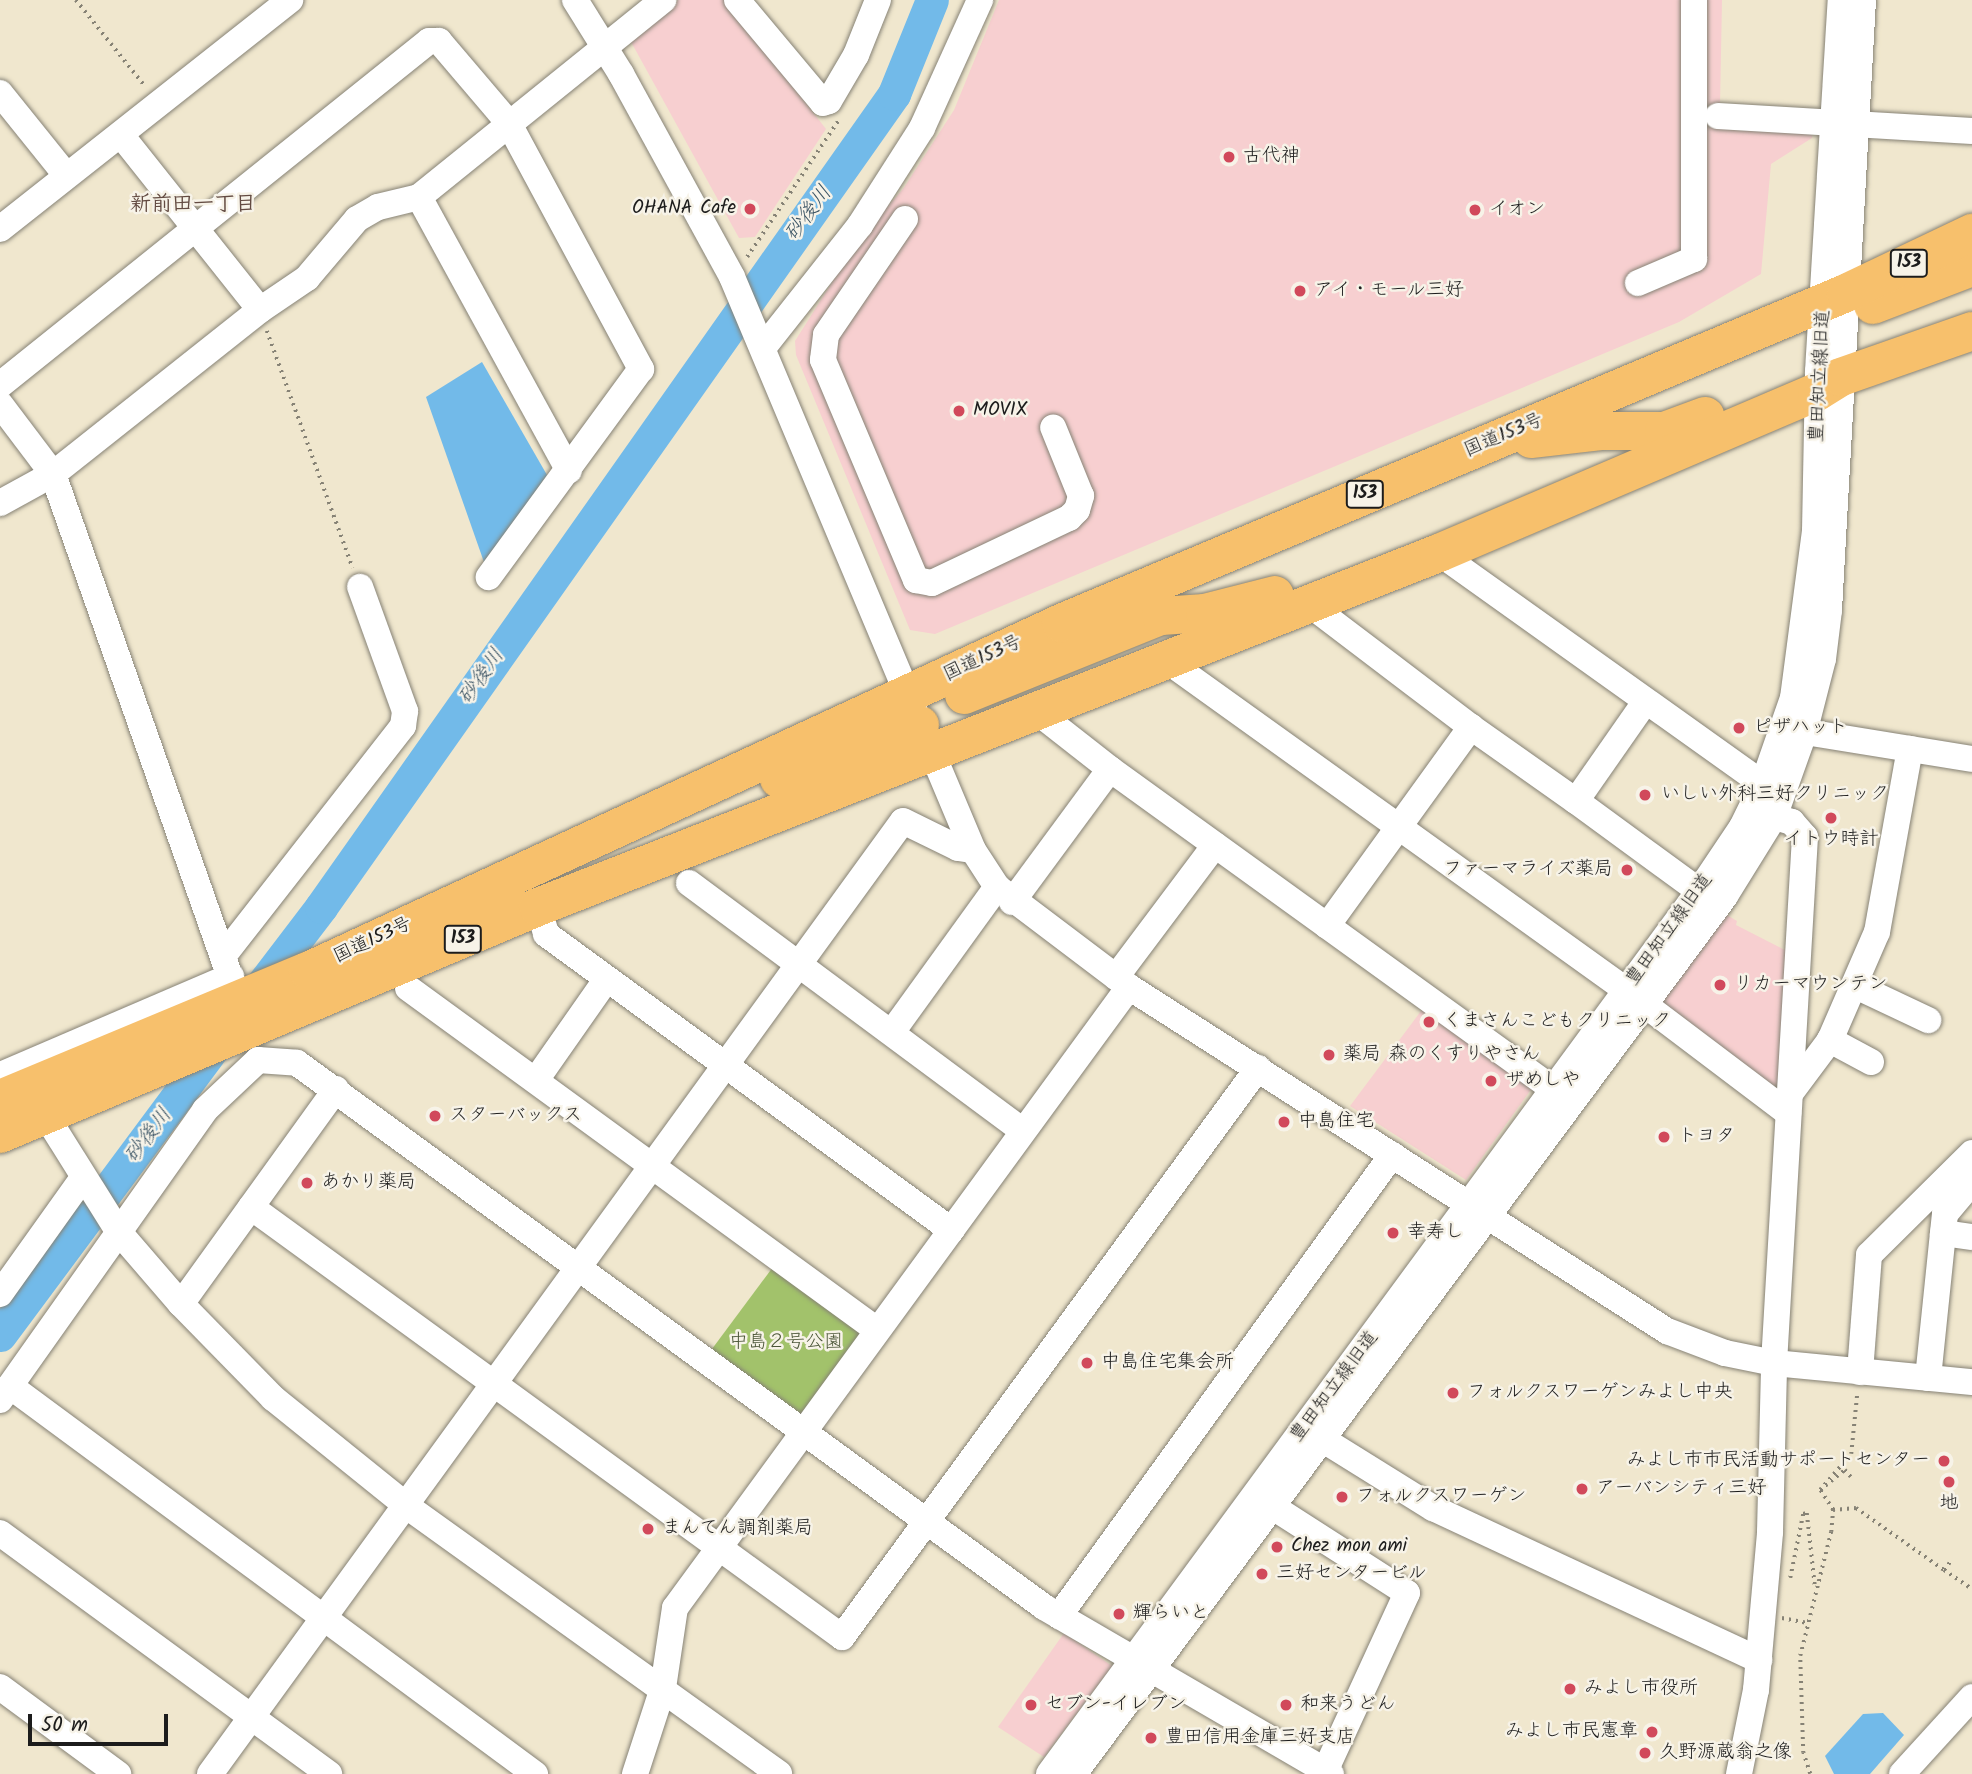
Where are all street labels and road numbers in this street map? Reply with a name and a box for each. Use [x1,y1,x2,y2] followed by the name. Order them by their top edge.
[1890,248,1928,278] road number: 153
[1806,309,1836,443] street label: 豊田知立線旧道
[1461,409,1547,463] street label: 国道153号
[1346,480,1384,508] road number: 153
[940,631,1026,687] street label: 国道153号
[1622,869,1718,991] street label: 豊田知立線旧道
[330,913,416,969] street label: 国道153号
[444,924,482,954] road number: 153
[1286,1327,1384,1447] street label: 豊田知立線旧道

